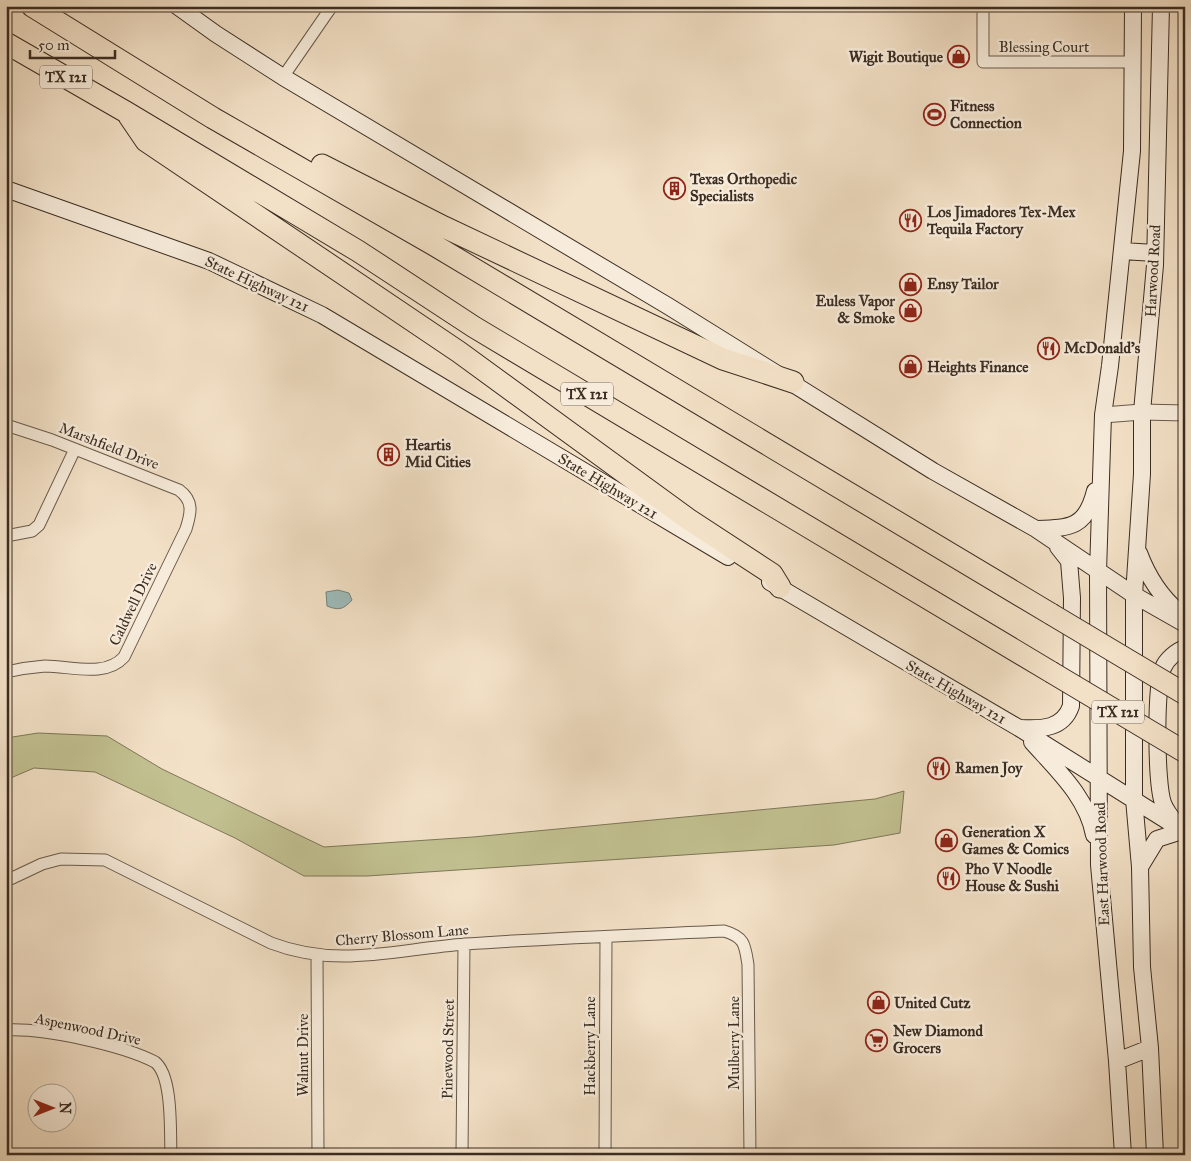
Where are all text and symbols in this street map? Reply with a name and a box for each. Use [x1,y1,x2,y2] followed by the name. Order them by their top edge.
[30,28,115,60] scale bar
[38,36,70,54] text: 50 m
[999,38,1090,56] street label: Blessing Court
[947,45,971,69] shop icon: Wigit Boutique
[849,48,944,67] place label: Wigit Boutique
[40,66,92,88] road number: TX 121
[950,97,1023,132] place label: Fitness Connection
[922,103,946,127] sports icon: Fitness Connection
[689,170,798,206] place label: Texas Orthopedic Specialists
[662,176,686,200] building icon: Texas Orthopedic Specialists
[926,203,1076,239] place label: Los Jimadores Tex-Mex Tequila Factory
[899,209,923,233] restaurant icon: Los Jimadores Tex-Mex Tequila Factory
[1142,224,1164,318] street label: Harwood Road
[202,252,312,316] street label: State Highway 121
[899,272,923,296] shop icon: Ensy Tailor
[927,275,999,294] place label: Ensy Tailor
[815,292,896,327] place label: Euless Vapor & Smoke
[899,298,923,322] shop icon: Euless Vapor & Smoke
[1036,336,1060,360] restaurant icon: McDonald's
[1064,339,1141,357] place label: McDonald's
[899,355,923,379] shop icon: Heights Finance
[927,358,1029,377] place label: Heights Finance
[561,382,613,406] road number: TX 121
[56,419,162,473] street label: Marshfield Drive
[405,436,471,471] place label: Heartis Mid Cities
[377,442,401,466] building icon: Heartis Mid Cities
[555,449,661,523] street label: State Highway 121
[105,560,161,648] street label: Caldwell Drive
[903,656,1009,728] street label: State Highway 121
[1092,700,1144,724] road number: TX 121
[927,756,951,780] restaurant icon: Ramen Joy
[955,759,1023,778] place label: Ramen Joy
[1091,801,1113,926] street label: East Harwood Road
[962,823,1070,858] place label: Generation X Games & Comics
[934,829,958,853] shop icon: Generation X Games & Comics
[965,860,1060,895] place label: Pho V Noodle House & Sushi
[937,866,961,890] restaurant icon: Pho V Noodle House & Sushi
[334,920,470,950] street label: Cherry Blossom Lane
[866,991,890,1015] shop icon: United Cutz
[894,994,970,1012] place label: United Cutz
[581,996,599,1096] street label: Hackberry Lane
[725,996,743,1090] street label: Mulberry Lane
[438,998,458,1099] street label: Pinewood Street
[32,1009,143,1049] street label: Aspenwood Drive
[294,1013,312,1097] street label: Walnut Drive
[893,1022,983,1057] place label: New Diamond Grocers
[865,1028,889,1052] supermarket icon: New Diamond Grocers
[28,1084,78,1134] north arrow
[56,1102,73,1114] text: N

